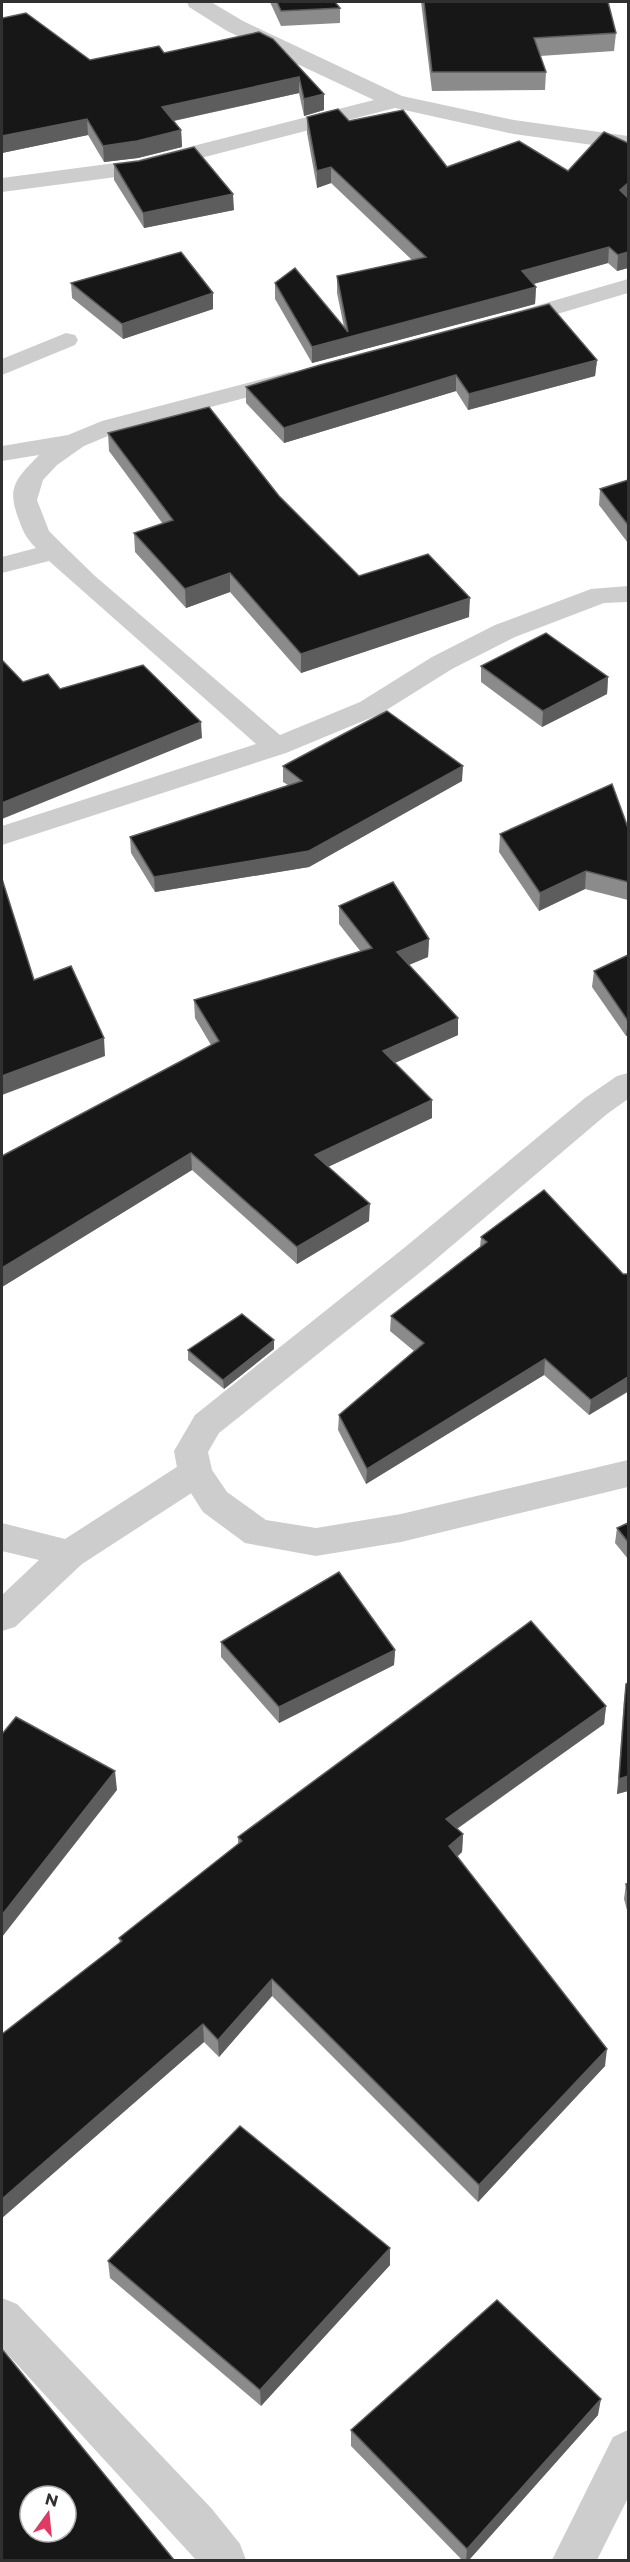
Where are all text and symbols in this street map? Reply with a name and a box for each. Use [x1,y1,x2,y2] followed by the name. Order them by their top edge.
[18,2484,78,2544] north arrow
[43,2489,60,2511] text: N

